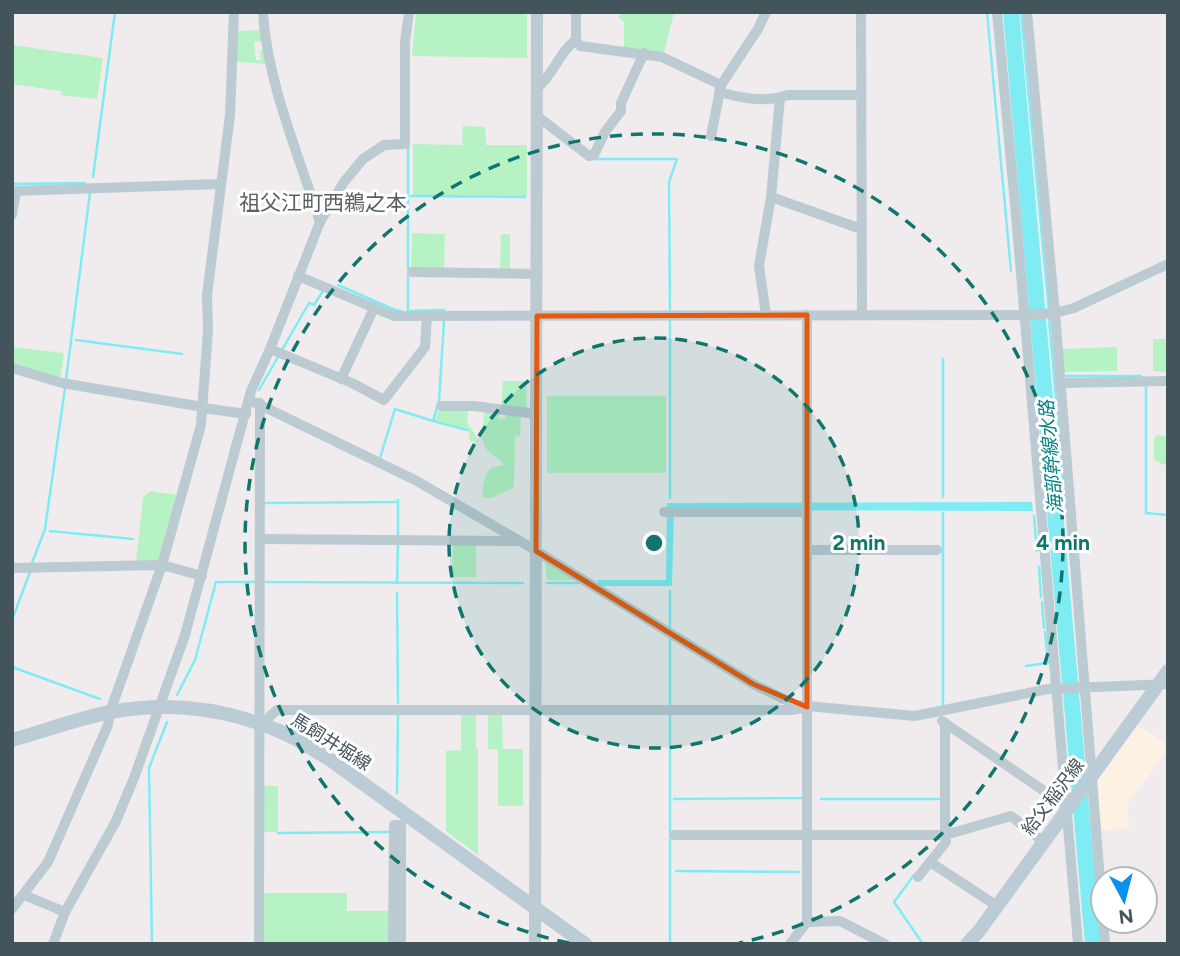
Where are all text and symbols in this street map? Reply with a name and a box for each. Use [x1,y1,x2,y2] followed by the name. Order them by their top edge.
[239,190,407,215] district label: 祖父江町西鵜之本
[1034,397,1067,515] water label: 海部幹線水路
[833,530,885,555] text: 2 min
[1036,530,1090,555] text: 4 min
[642,531,666,555] centre of rings
[287,709,375,775] street label: 馬飼井堀線
[1017,754,1089,840] street label: 給父稲沢線
[1089,865,1159,935] north arrow
[1117,904,1135,929] text: N

